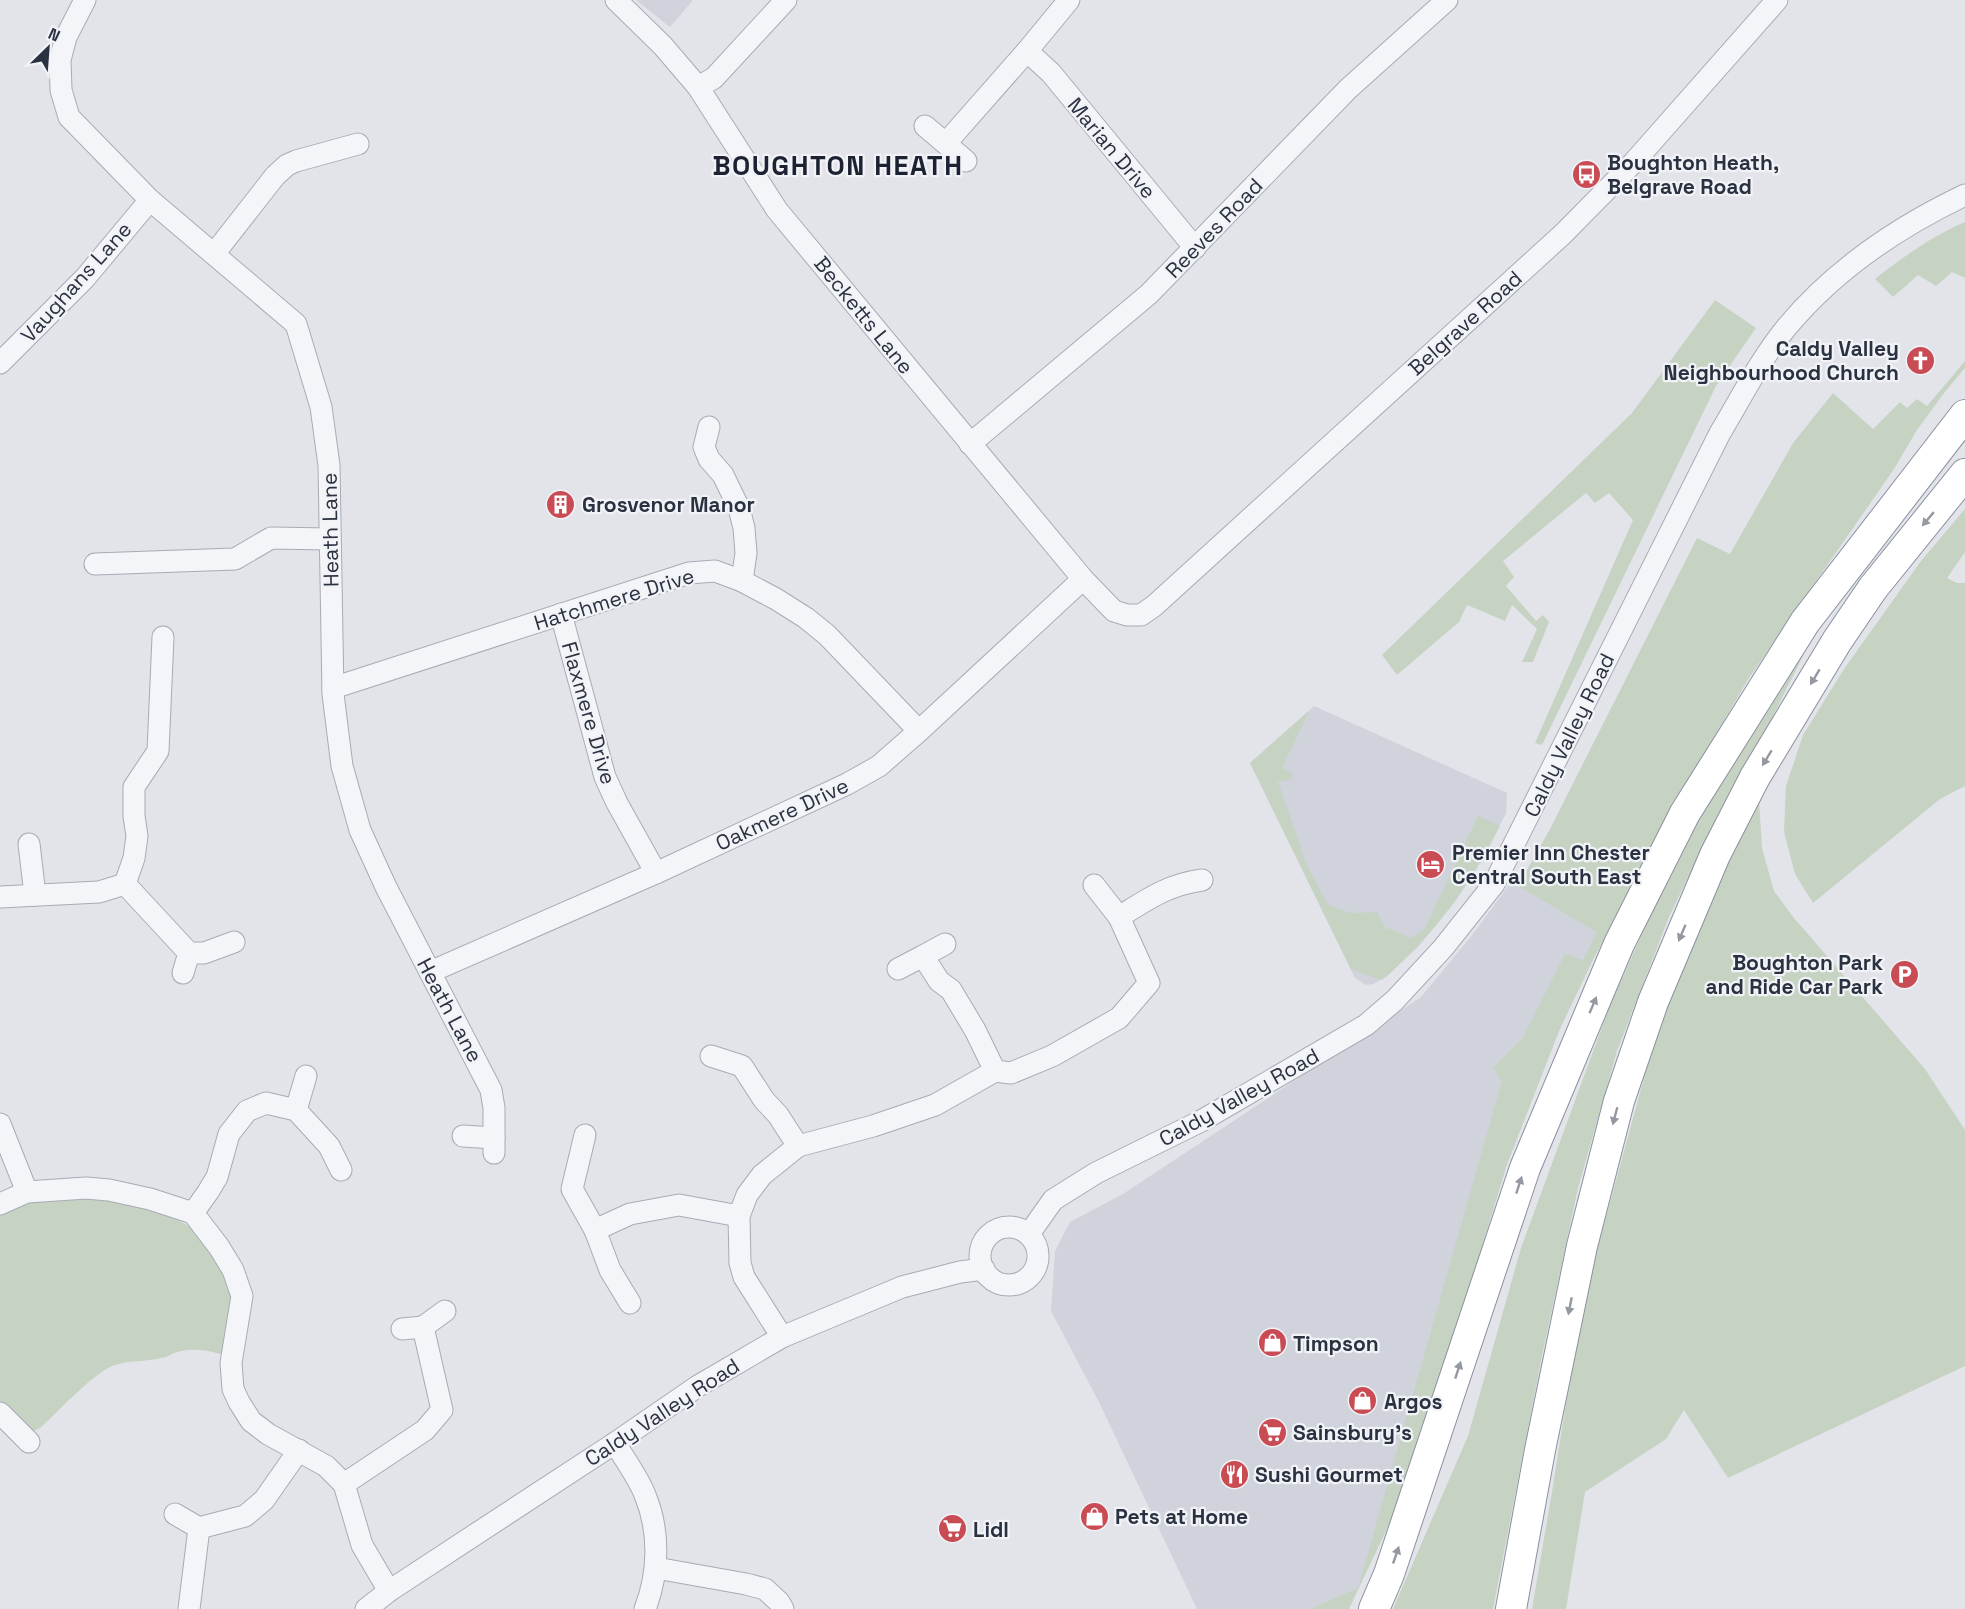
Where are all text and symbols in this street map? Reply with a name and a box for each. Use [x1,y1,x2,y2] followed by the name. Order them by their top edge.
[18,18,78,78] north arrow
[45,23,63,47] text: N
[1062,92,1162,204] street label: Marian Drive
[713,148,963,183] district label: BOUGHTON HEATH
[1607,149,1779,200] place label: Boughton Heath, Belgrave Road
[1570,158,1602,190] bus stop icon: Boughton Heath, Belgrave Road
[1159,172,1269,284] street label: Reeves Road
[15,216,137,348] street label: Vaughans Lane
[808,251,920,379] street label: Becketts Lane
[1402,265,1528,381] street label: Belgrave Road
[1664,335,1899,386] place label: Caldy Valley Neighbourhood Church
[1904,344,1936,376] church icon: Caldy Valley Neighbourhood Church
[316,473,344,587] street label: Heath Lane
[545,488,577,520] building icon: Grosvenor Manor
[582,491,755,518] place label: Grosvenor Manor
[1921,511,1934,527] one-way arrow
[531,562,697,636] street label: Hatchmere Drive
[556,639,622,787] street label: Flaxmere Drive
[1518,649,1620,821] street label: Caldy Valley Road
[1809,669,1820,685] one-way arrow
[1761,750,1772,766] one-way arrow
[711,771,853,857] street label: Oakmere Drive
[1452,839,1650,890] place label: Premier Inn Chester Central South East
[1415,848,1447,880] hotel icon: Premier Inn Chester Central South East
[1677,925,1687,943] one-way arrow
[1705,949,1883,1000] place label: Boughton Park and Ride Car Park
[411,953,489,1067] street label: Heath Lane
[1888,958,1920,990] parking icon: Boughton Park and Ride Car Park
[1588,995,1598,1013] one-way arrow
[1154,1042,1324,1152] street label: Caldy Valley Road
[1610,1108,1619,1126] one-way arrow
[1515,1176,1525,1194] one-way arrow
[1564,1297,1574,1315] one-way arrow
[1256,1327,1288,1359] shop icon: Timpson
[1293,1330,1379,1357] place label: Timpson
[580,1352,744,1472] street label: Caldy Valley Road
[1453,1361,1463,1379] one-way arrow
[1347,1385,1379,1417] shop icon: Argos
[1384,1388,1443,1415] place label: Argos
[1256,1416,1288,1448] supermarket icon: Sainsbury's
[1293,1419,1412,1446] place label: Sainsbury's
[1218,1458,1250,1490] restaurant icon: Sushi Gourmet
[1255,1461,1403,1488] place label: Sushi Gourmet
[1078,1500,1110,1532] shop icon: Pets at Home
[1115,1503,1248,1530] place label: Pets at Home
[936,1513,968,1545] supermarket icon: Lidl
[973,1516,1009,1543] place label: Lidl
[1392,1546,1401,1564] one-way arrow

